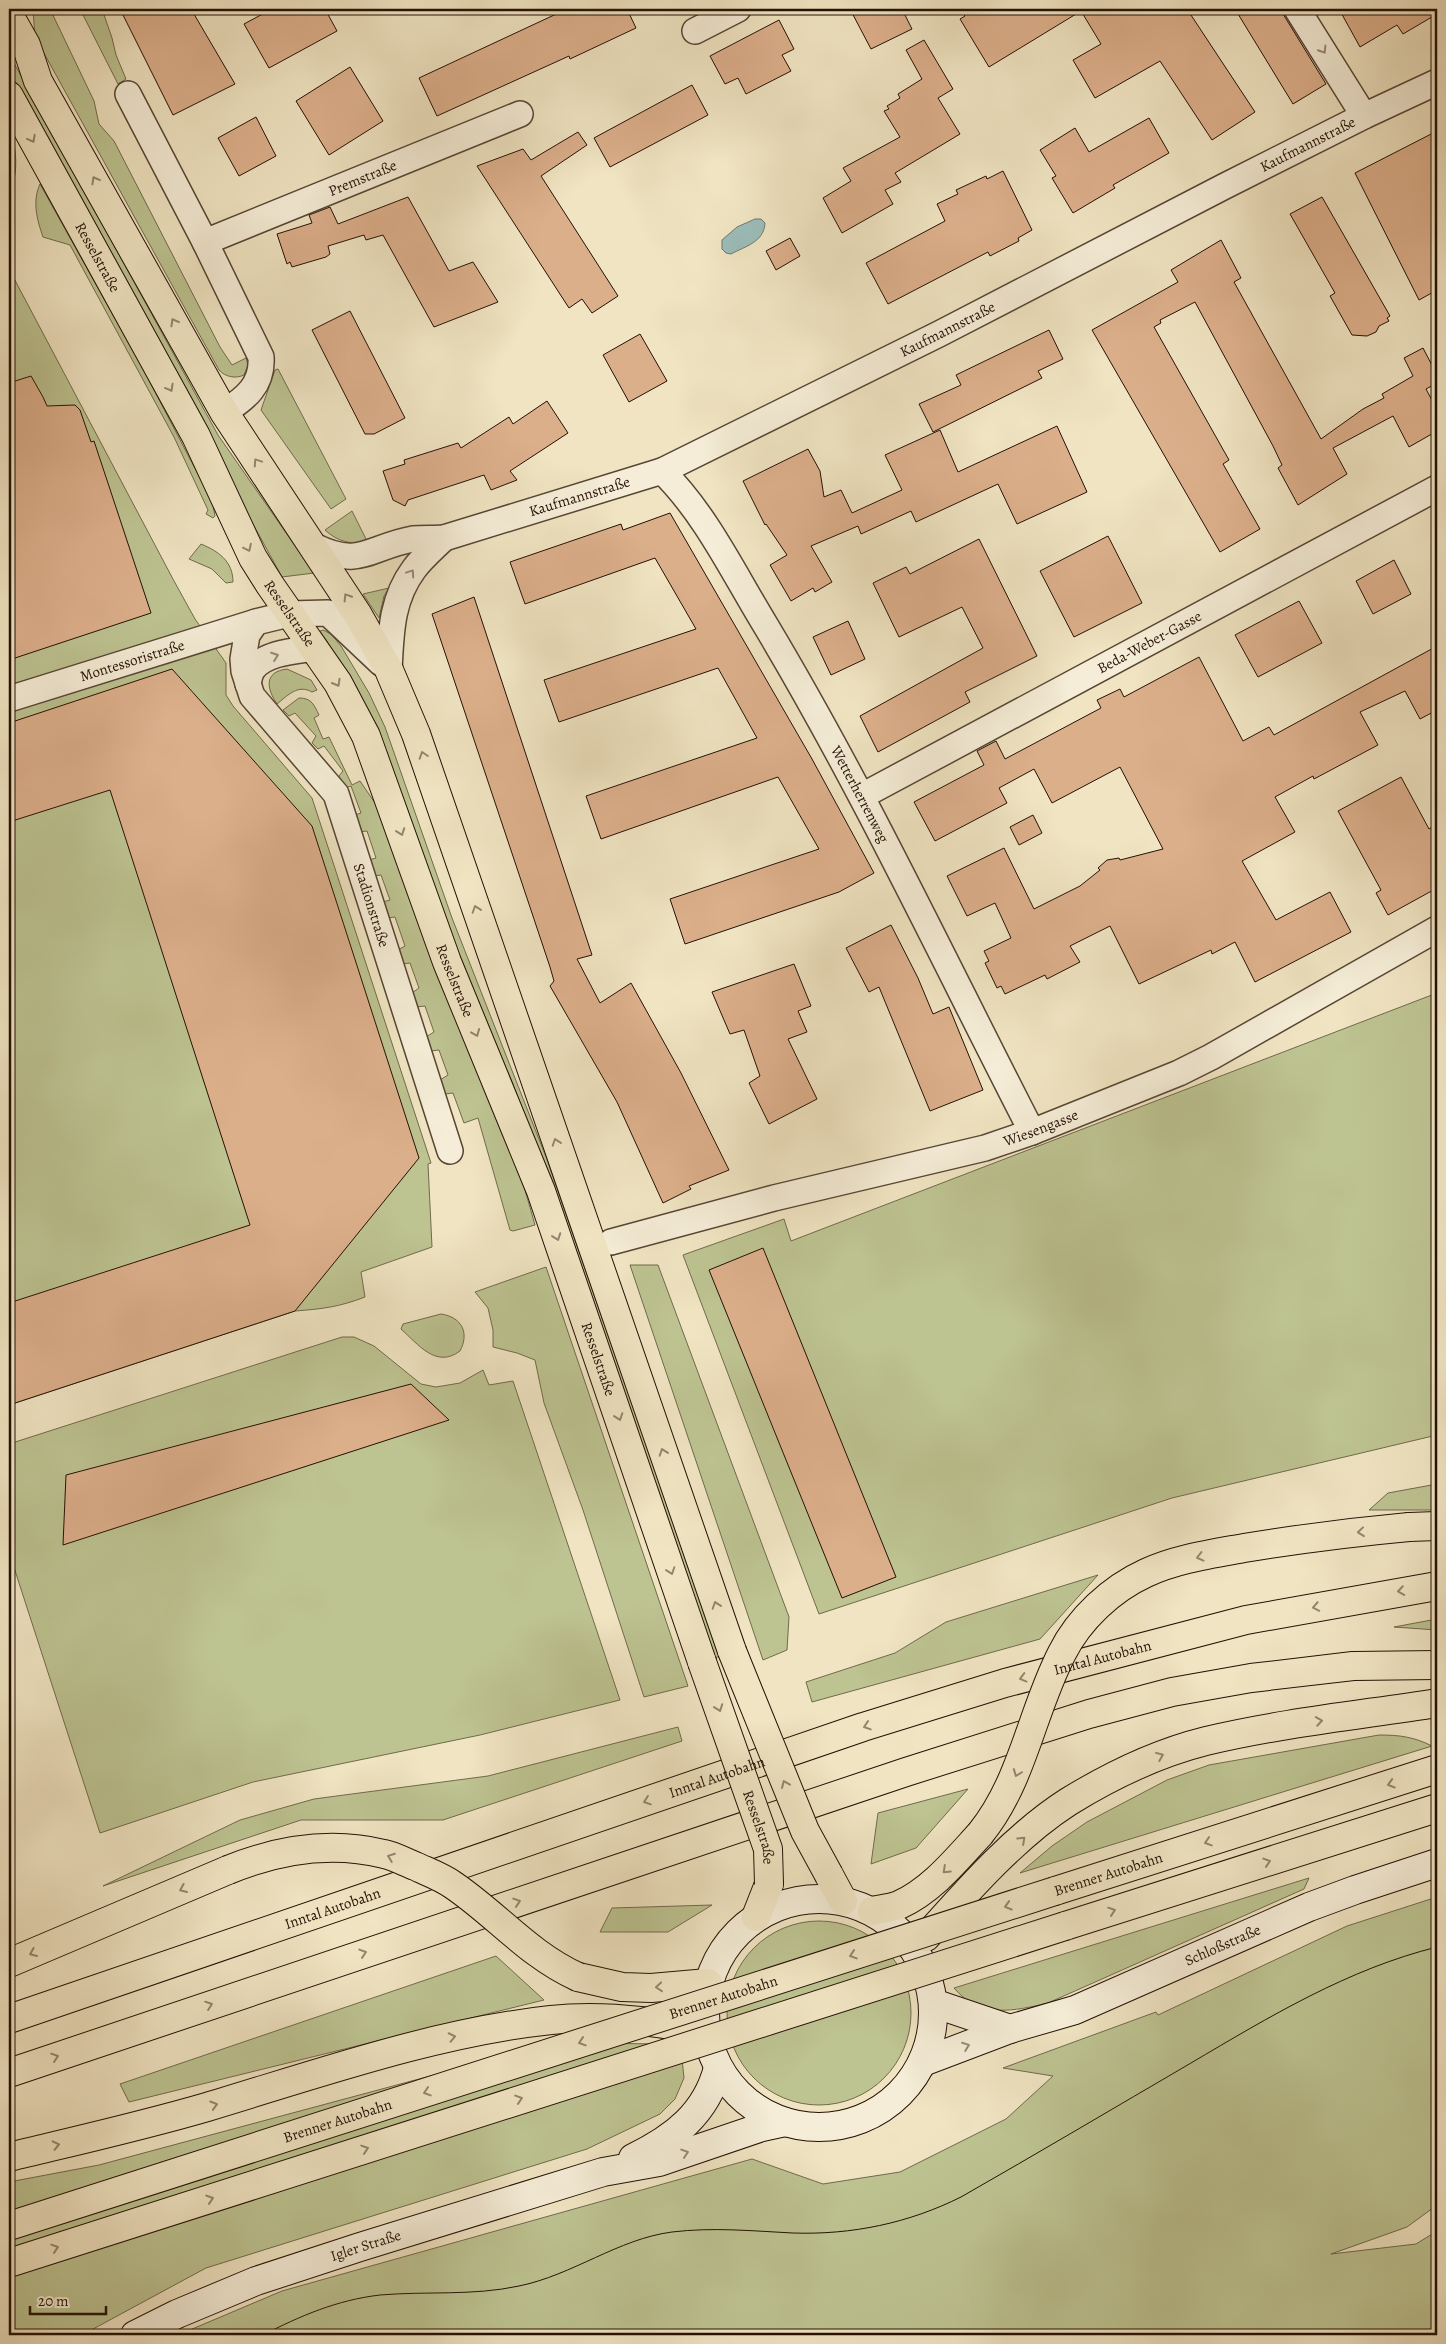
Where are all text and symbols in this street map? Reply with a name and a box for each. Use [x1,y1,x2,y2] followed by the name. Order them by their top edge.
[1316,45,1326,54] one-way arrow
[1257,112,1359,177] street label: Kaufmannstraße
[26,134,36,143] one-way arrow
[325,155,400,201] street label: Premstraße
[91,177,101,186] one-way arrow
[70,219,125,296] street label: Resselstraße
[896,297,999,362] street label: Kaufmannstraße
[170,319,180,328] one-way arrow
[164,383,174,392] one-way arrow
[254,458,263,467] one-way arrow
[527,471,633,521] street label: Kaufmannstraße
[242,543,252,552] one-way arrow
[405,569,415,578] one-way arrow
[259,576,320,651] street label: Resselstraße
[343,594,353,603] one-way arrow
[1094,606,1205,678] street label: Beda-Weber-Gasse
[77,635,187,686] street label: Montessoristraße
[270,652,279,662] one-way arrow
[331,677,341,686] one-way arrow
[826,741,894,847] street label: Wetterherrenweg
[419,752,429,760] one-way arrow
[395,827,405,836] one-way arrow
[349,861,394,950] street label: Stadionstraße
[472,905,482,914] one-way arrow
[431,941,479,1020] street label: Resselstraße
[470,1028,481,1037] one-way arrow
[1000,1104,1081,1151] street label: Wiesengasse
[552,1138,562,1147] one-way arrow
[551,1233,561,1241] one-way arrow
[576,1319,620,1399] street label: Resselstraße
[613,1412,623,1421] one-way arrow
[659,1448,669,1457] one-way arrow
[1356,1526,1364,1537] one-way arrow
[1197,1551,1205,1561] one-way arrow
[665,1566,675,1574] one-way arrow
[1396,1586,1405,1596] one-way arrow
[1312,1601,1321,1611] one-way arrow
[712,1602,722,1610] one-way arrow
[1051,1635,1154,1680] street label: Inntal Autobahn
[1019,1673,1027,1683] one-way arrow
[713,1703,723,1712] one-way arrow
[1314,1717,1323,1727] one-way arrow
[864,1720,872,1730] one-way arrow
[666,1751,767,1803] street label: Inntal Autobahn
[1155,1752,1164,1762] one-way arrow
[1012,1768,1022,1776] one-way arrow
[1387,1778,1395,1788] one-way arrow
[780,1780,791,1789] one-way arrow
[738,1787,778,1865] street label: Resselstraße
[644,1795,652,1805] one-way arrow
[1017,1836,1026,1845] one-way arrow
[1204,1836,1213,1846] one-way arrow
[1051,1847,1165,1901] street label: Brenner Autobahn
[388,1853,396,1863] one-way arrow
[1262,1858,1270,1868] one-way arrow
[943,1864,952,1873] one-way arrow
[179,1882,188,1893] one-way arrow
[282,1883,383,1934] street label: Inntal Autobahn
[512,1898,521,1908] one-way arrow
[1004,1900,1013,1910] one-way arrow
[1107,1907,1115,1917] one-way arrow
[1181,1919,1264,1971] street label: Schloßstraße
[30,1947,38,1957] one-way arrow
[358,1949,367,1959] one-way arrow
[850,1949,858,1959] one-way arrow
[666,1970,780,2024] street label: Brenner Autobahn
[655,1981,663,1992] one-way arrow
[204,2001,213,2011] one-way arrow
[447,2032,456,2043] one-way arrow
[578,2036,586,2046] one-way arrow
[962,2042,970,2052] one-way arrow
[50,2053,59,2063] one-way arrow
[423,2086,432,2096] one-way arrow
[281,2094,394,2148] street label: Brenner Autobahn
[515,2095,523,2105] one-way arrow
[209,2100,217,2110] one-way arrow
[52,2140,61,2151] one-way arrow
[360,2145,368,2155] one-way arrow
[680,2149,688,2159] one-way arrow
[205,2194,214,2204] one-way arrow
[328,2225,404,2266] street label: Igler Straße
[51,2244,59,2254] one-way arrow
[30,2284,106,2316] scale bar
[38,2291,69,2311] text: 20 m

